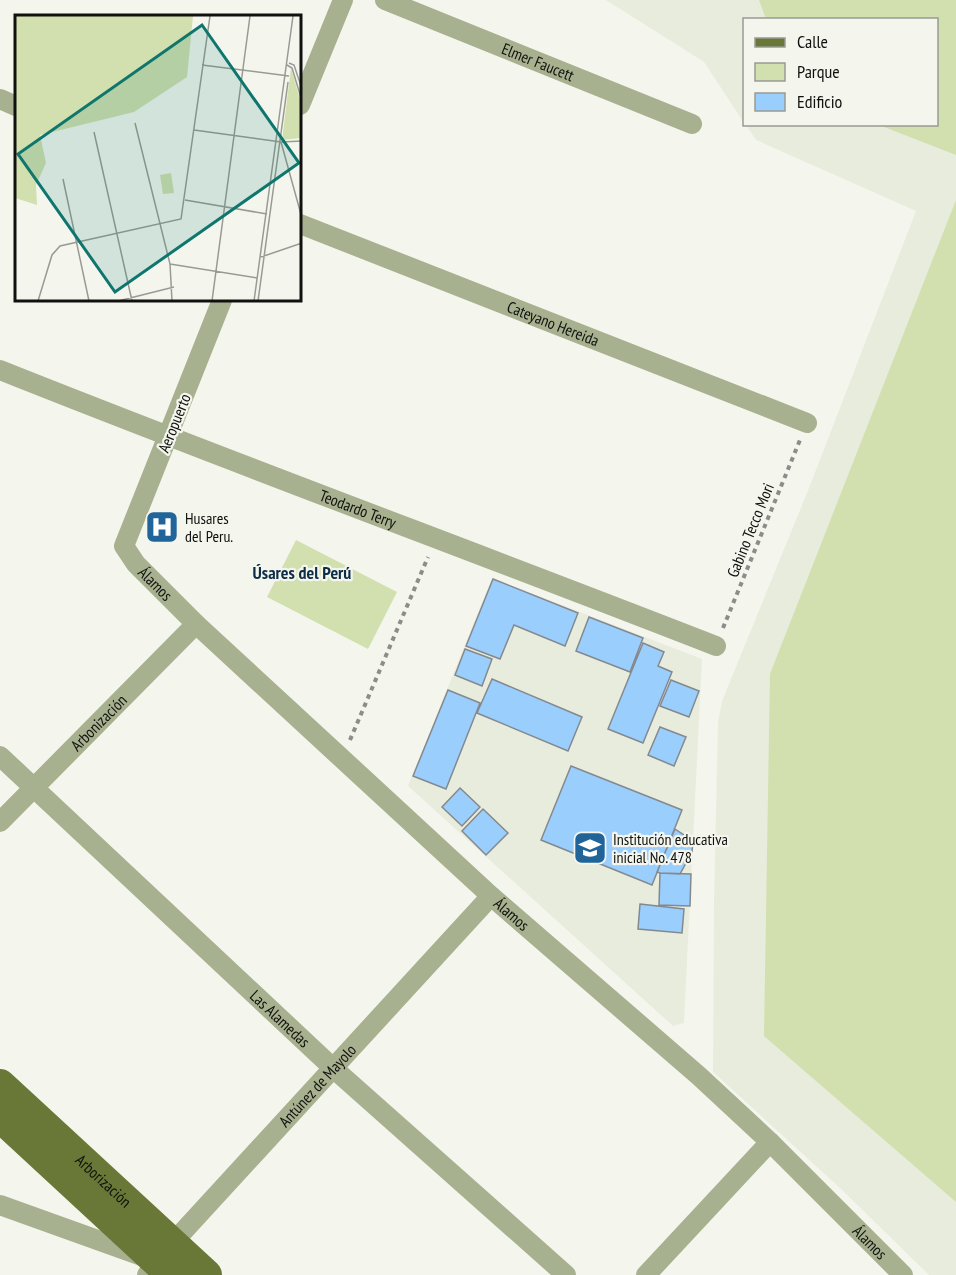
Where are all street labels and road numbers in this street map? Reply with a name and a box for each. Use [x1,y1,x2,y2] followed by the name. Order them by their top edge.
[499,38,578,86] street label: Elmer Faucett
[504,296,602,350] street label: Cateyano Hereida
[153,391,195,455] street label: Aeropuerto
[722,480,778,580] street label: Gabino Tecco Mori
[317,485,399,532] street label: Teodardo Terry
[134,562,177,605] street label: Álamos
[66,690,131,755] street label: Arbonización
[490,893,534,935] street label: Álamos
[246,986,314,1051] street label: Las Alamedas
[274,1040,360,1131] street label: Antúnez de Mayolo
[71,1150,136,1211] street label: Arborización
[849,1221,891,1263] street label: Álamos

